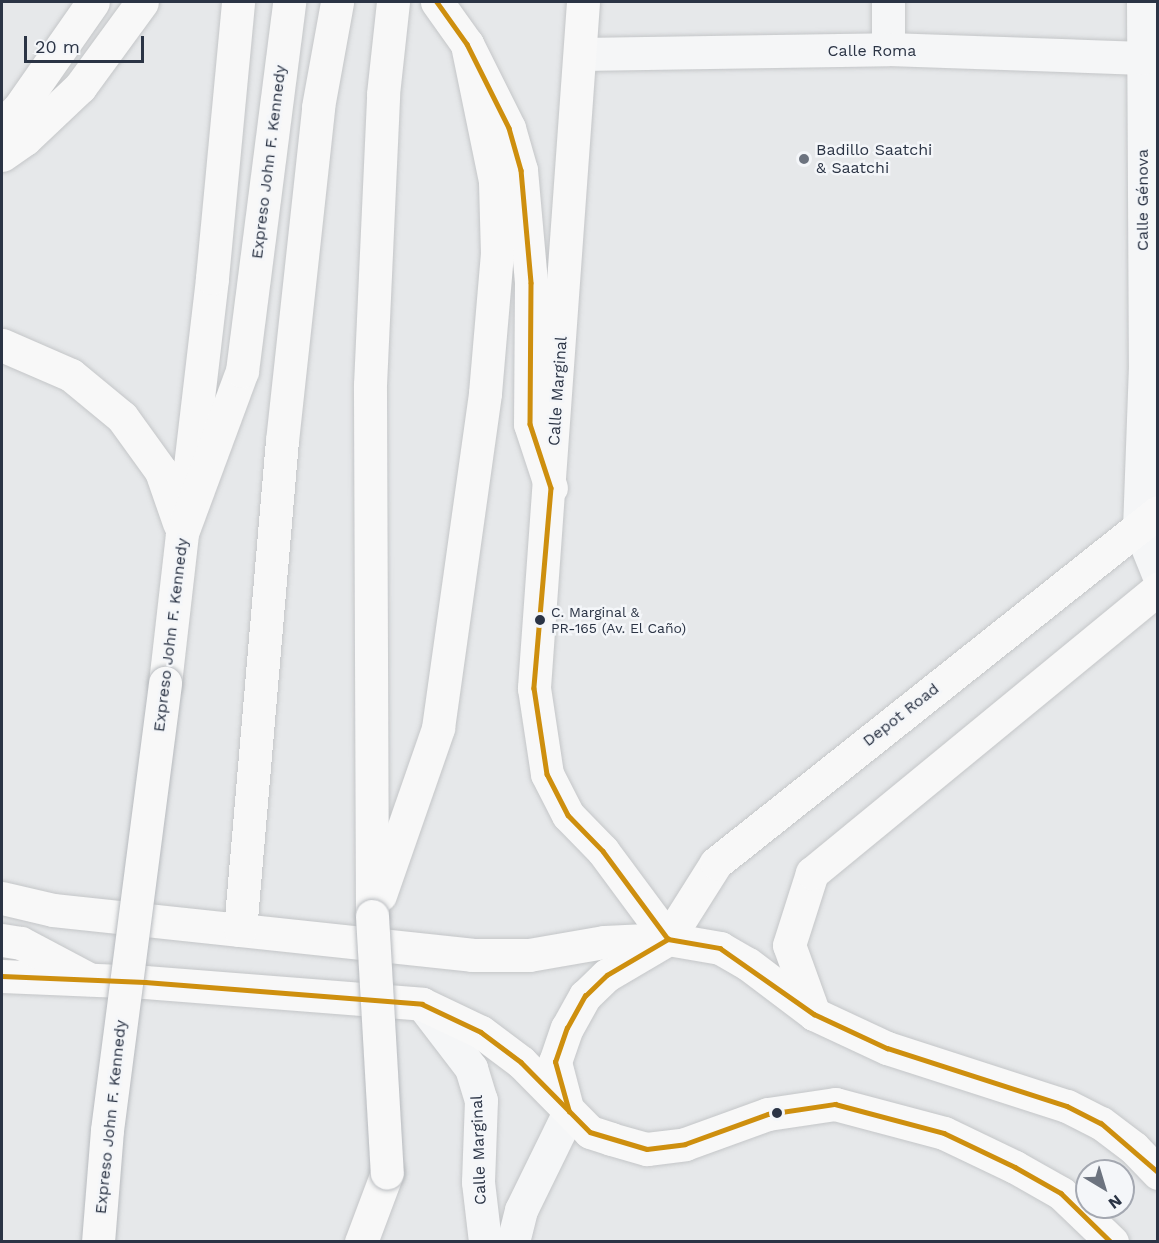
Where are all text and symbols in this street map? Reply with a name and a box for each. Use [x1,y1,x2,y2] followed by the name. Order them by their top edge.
[27,24,147,62] scale bar
[35,36,80,57] text: 20 m
[828,41,916,61] street label: Calle Roma
[248,64,290,260] street label: Expreso John F. Kennedy
[816,140,932,178] place label: Badillo Saatchi & Saatchi
[1133,149,1153,251] street label: Calle Génova
[797,152,811,166] marker: Badillo Saatchi & Saatchi
[545,336,571,446] street label: Calle Marginal
[150,537,192,733] street label: Expreso John F. Kennedy
[551,604,687,636] place label: C. Marginal & PR-165 (Av. El Caño)
[534,614,546,626] marker: C. Marginal & PR-165 (Av. El Caño)
[859,679,943,751] street label: Depot Road
[91,1019,131,1215] street label: Expreso John F. Kennedy
[467,1095,491,1205] street label: Calle Marginal
[771,1107,783,1119] unlabelled marker
[1075,1159,1135,1219] north arrow
[1105,1191,1126,1213] text: N

